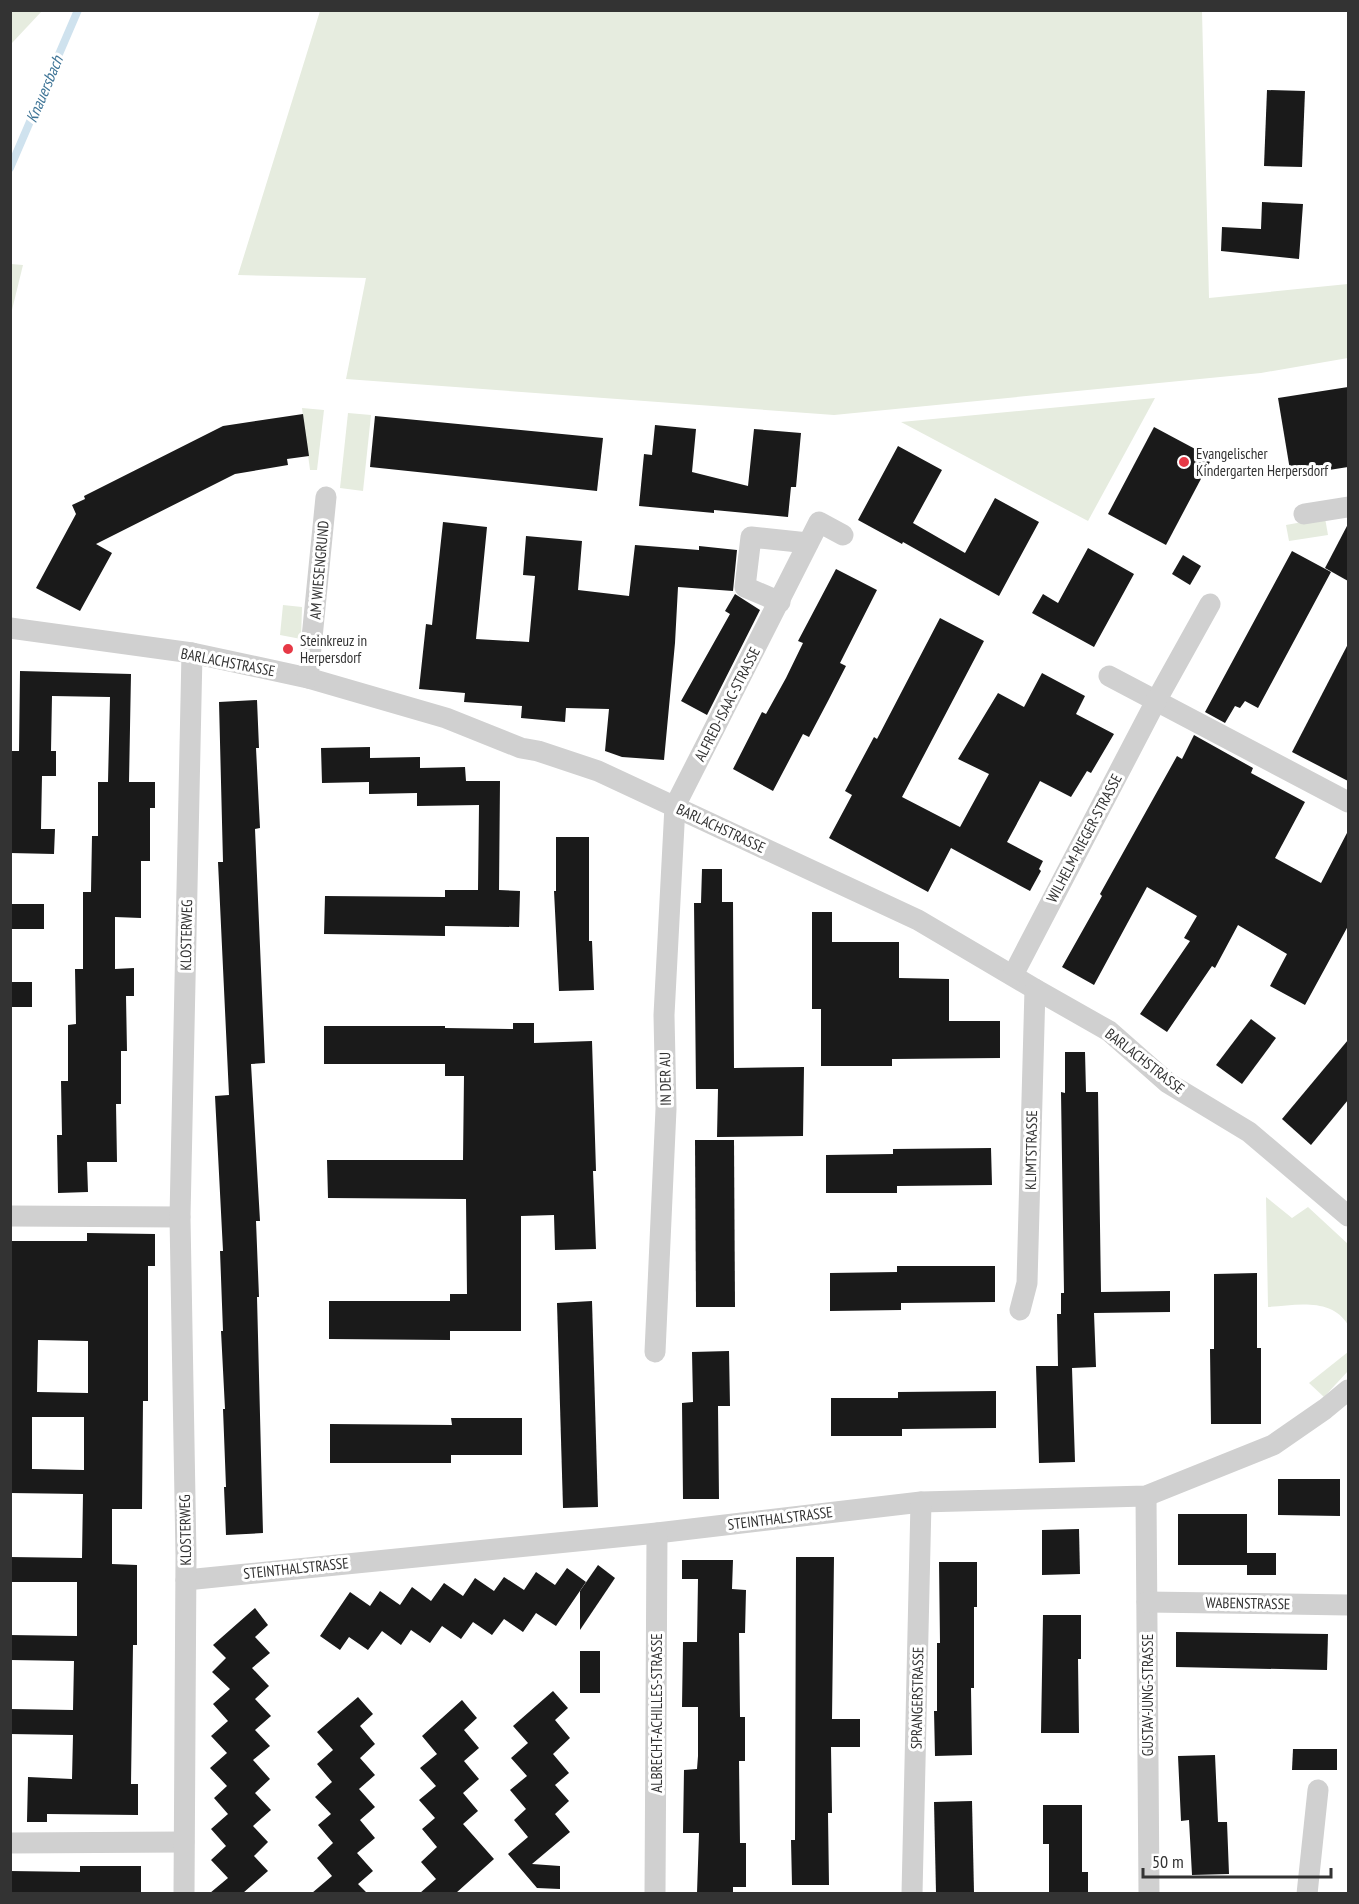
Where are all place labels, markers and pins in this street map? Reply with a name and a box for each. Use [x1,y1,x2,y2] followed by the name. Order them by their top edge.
[1196,444,1329,480] place label: Evangelischer Kindergarten Herpersdorf
[1177,455,1191,469] marker: Evangelischer Kindergarten Herpersdorf
[300,631,367,667] place label: Steinkreuz in Herpersdorf
[281,642,295,656] marker: Steinkreuz in Herpersdorf

